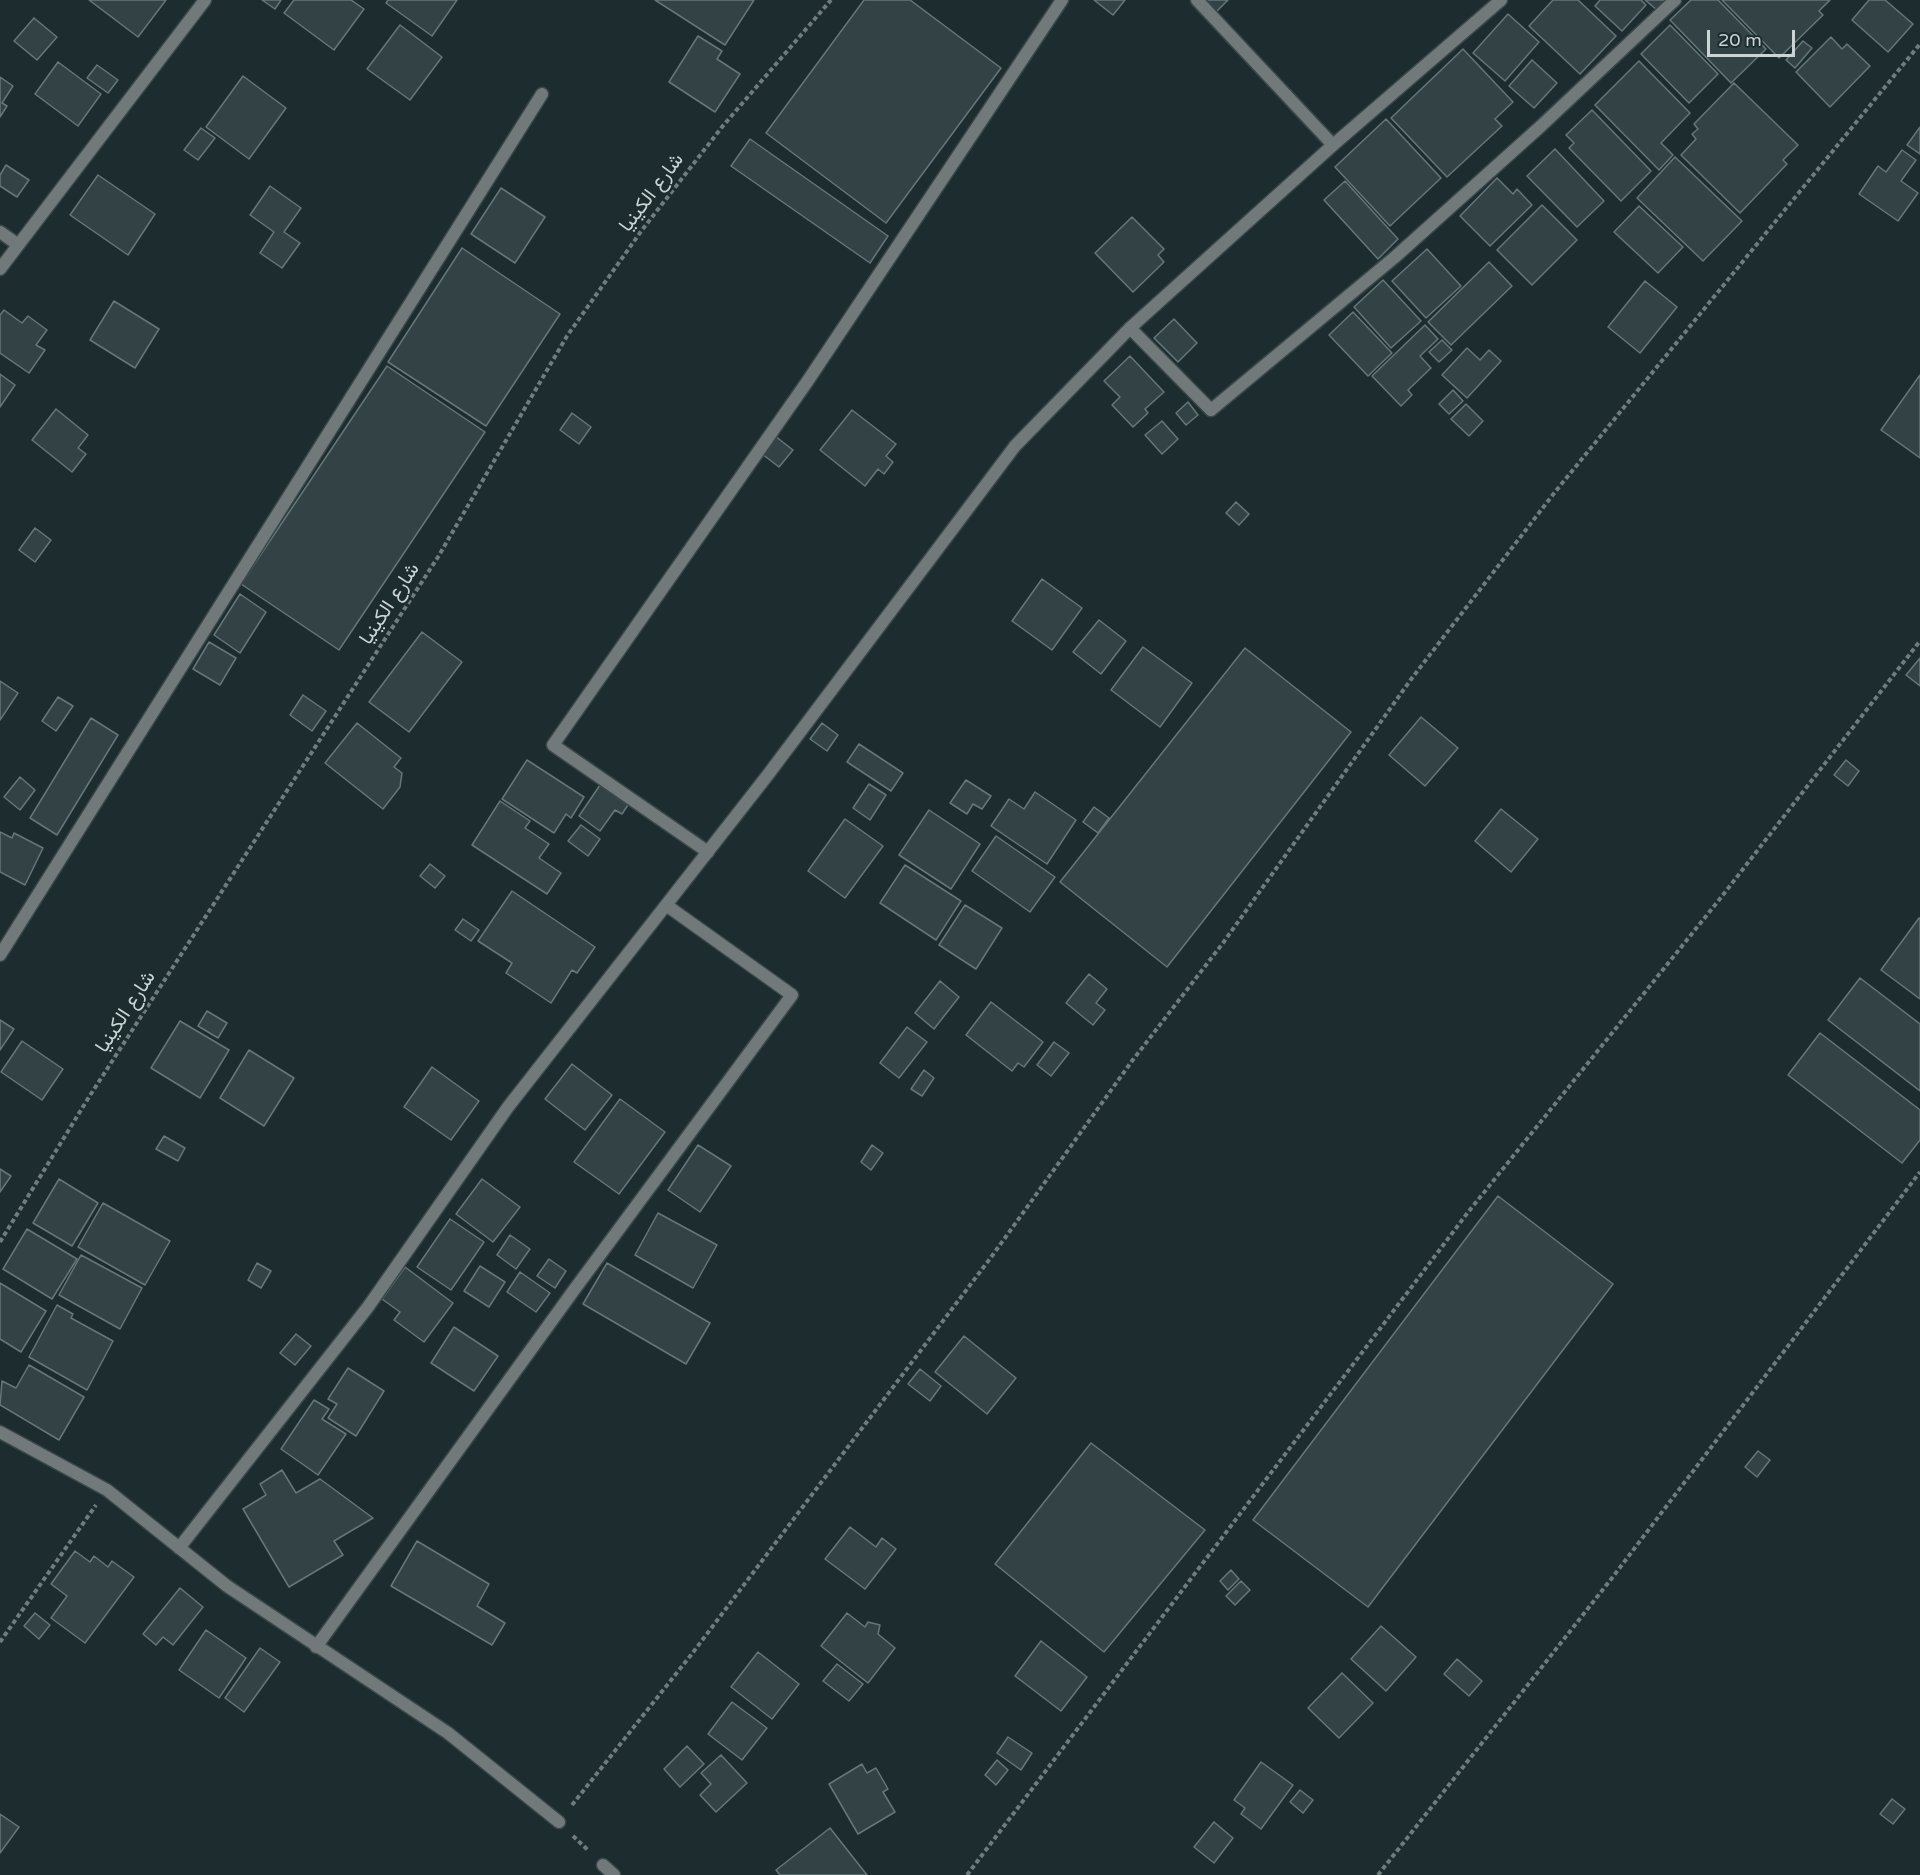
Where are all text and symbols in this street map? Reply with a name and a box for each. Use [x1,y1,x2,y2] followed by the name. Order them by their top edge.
[1710,18,1798,56] scale bar
[1718,29,1762,51] text: 20 m
[615,149,689,237] street label: شارع الكينيا
[355,559,425,649] street label: شارع الكينيا
[91,967,161,1057] street label: شارع الكينيا

